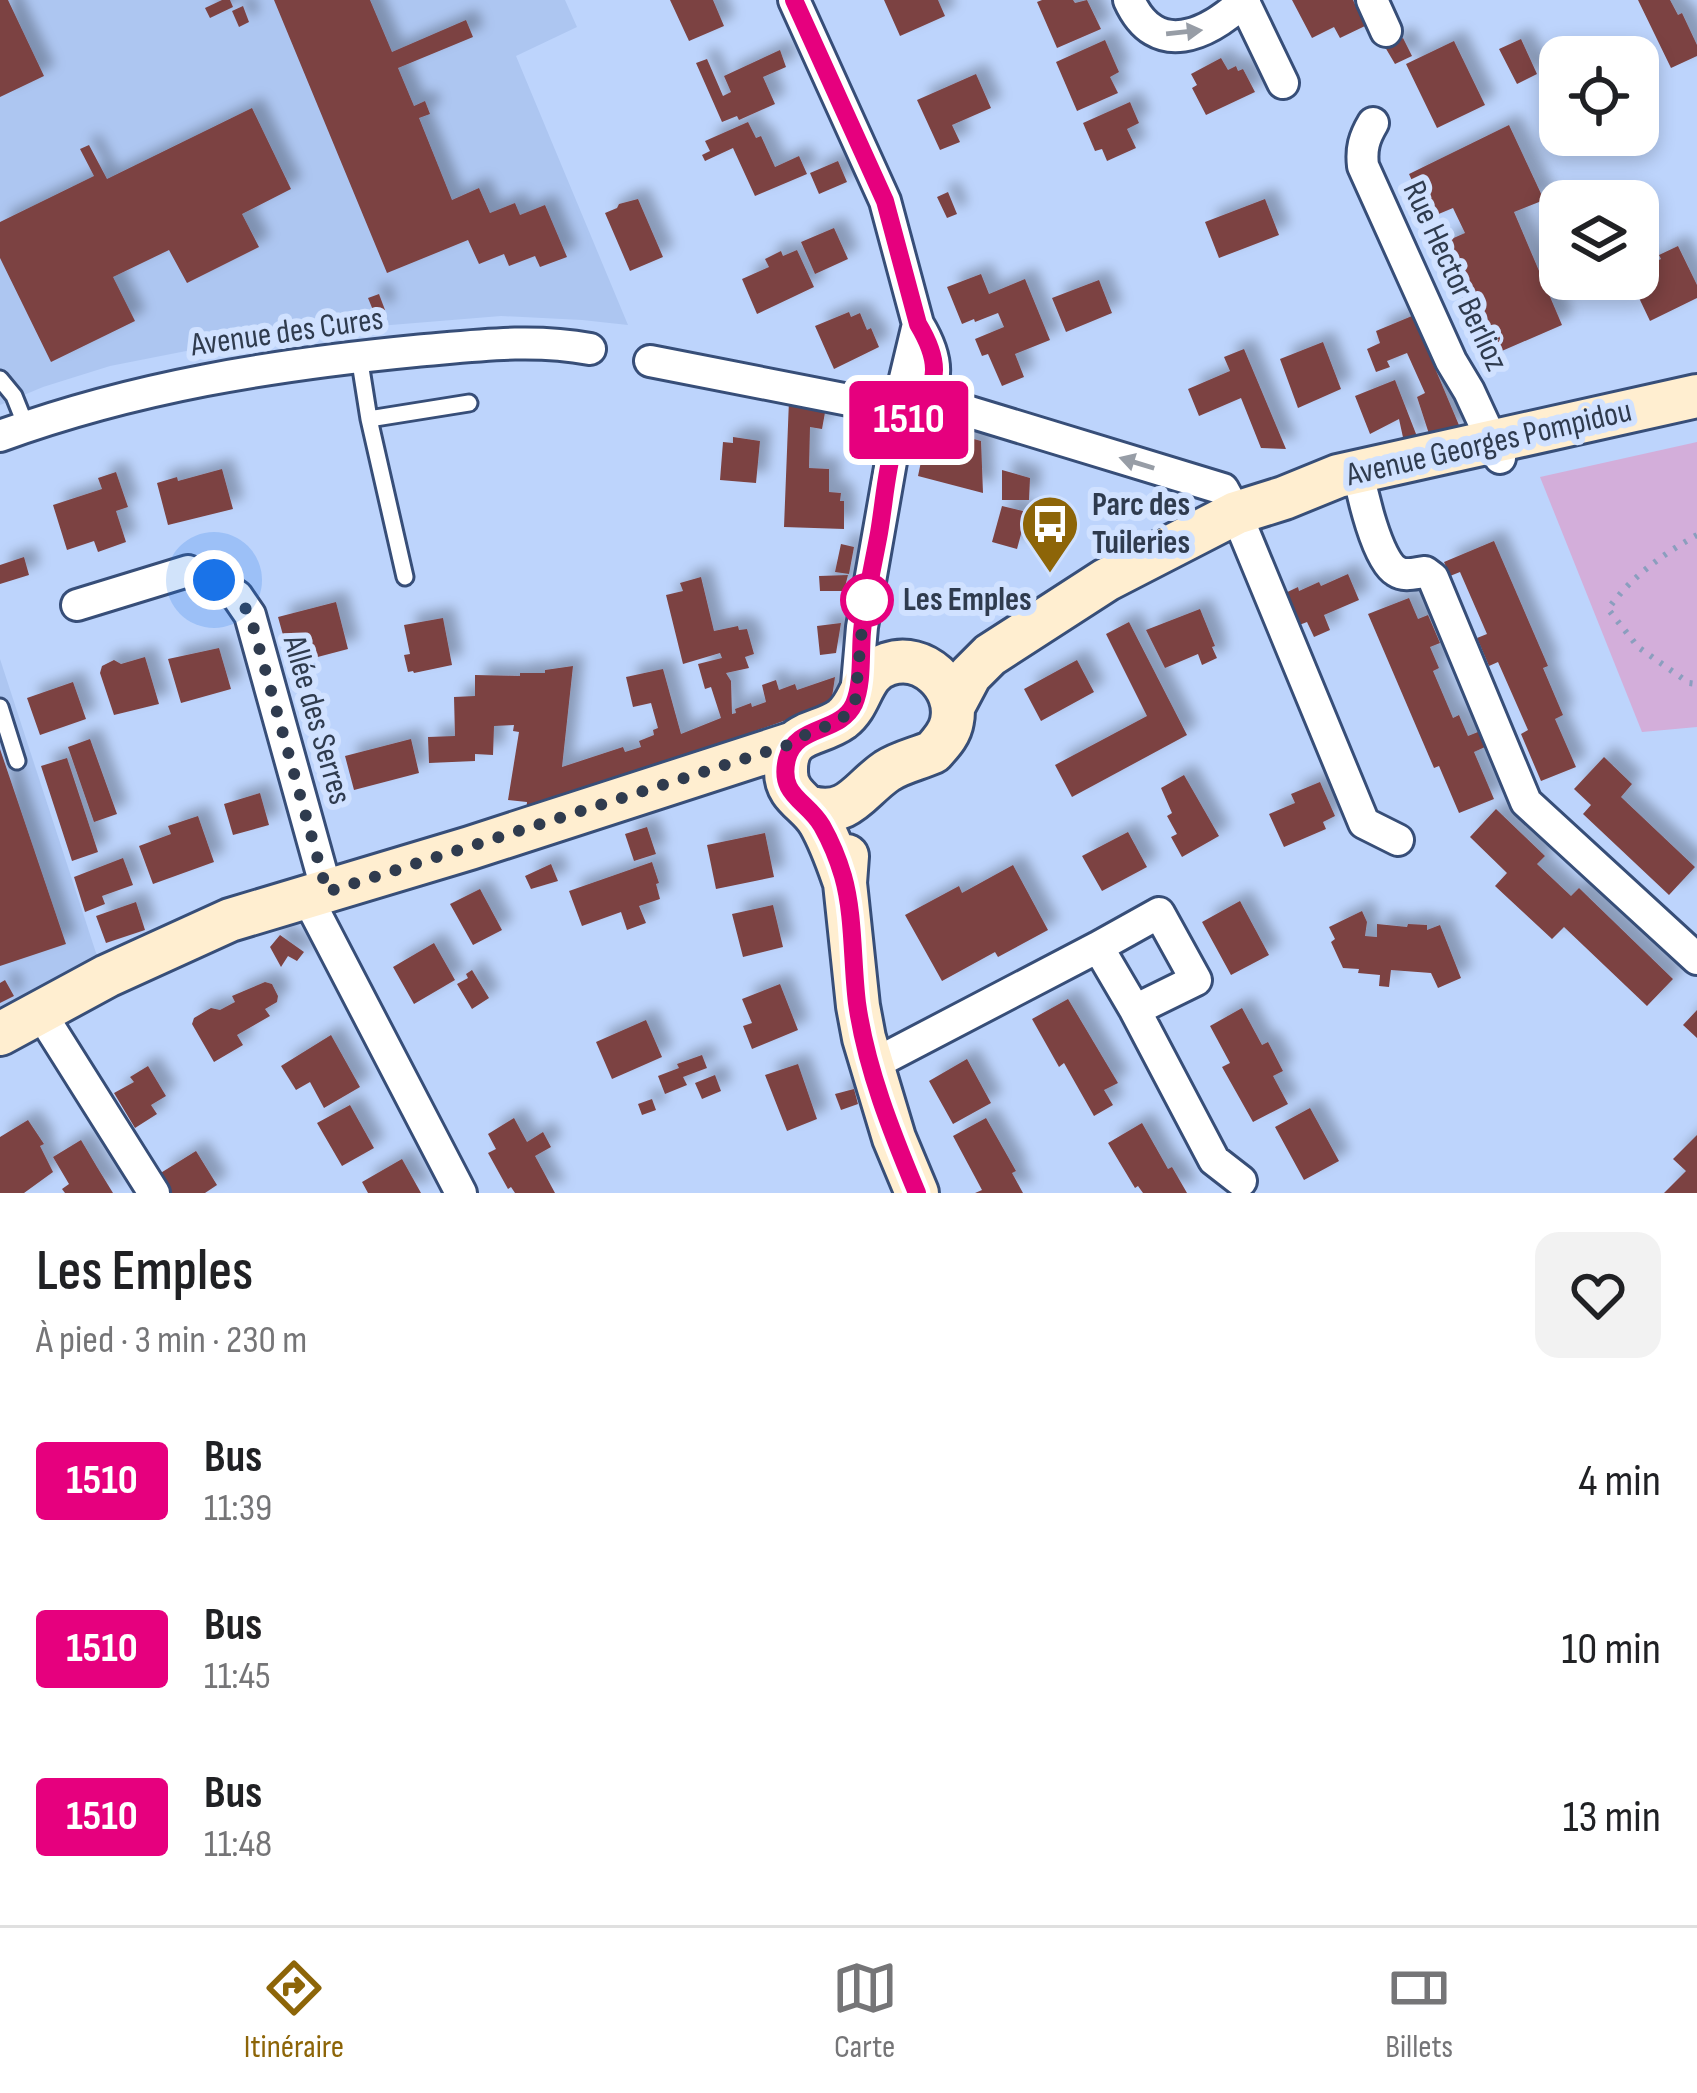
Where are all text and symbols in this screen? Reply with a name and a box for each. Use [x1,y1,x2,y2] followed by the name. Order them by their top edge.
[1166,22,1203,41] one-way arrow
[1539,36,1659,300] map controls
[1539,36,1659,156] button: locate
[1394,175,1516,377] street label: Rue Hector Berlioz
[1539,180,1659,300] button: layers
[187,299,386,365] street label: Avenue des Cures
[825,381,993,459] line badge: 1510
[1342,391,1635,495] street label: Avenue Georges Pompidou
[873,394,945,445] text: 1510
[1118,453,1155,471] one-way arrow
[1092,485,1190,563] place label: Parc des Tuileries
[1019,493,1081,575] bus stop icon: Parc des Tuileries
[184,550,244,610] your location
[842,575,892,625] marker: Les Emples
[903,580,1032,620] place label: Les Emples
[274,630,360,809] street label: Allée des Serres
[1535,1232,1661,1358] button: heart
[36,1238,253,1306] text: Les Emples
[36,1317,307,1364] text: À pied · 3 min · 230 m
[204,1430,262,1485] text: Bus
[1579,1454,1661,1509] text: 4 min
[66,1455,138,1506] text: 1510
[204,1485,272,1532] text: 11:39
[204,1598,262,1653] text: Bus
[1562,1622,1661,1677] text: 10 min
[66,1623,138,1674] text: 1510
[204,1653,271,1700] text: 11:45
[204,1766,262,1821] text: Bus
[1563,1790,1661,1845] text: 13 min
[66,1791,138,1842] text: 1510
[204,1821,272,1868] text: 11:48
[244,1955,344,2067] tab: Itinéraire
[832,1955,898,2067] tab: Carte
[1385,1955,1453,2067] tab: Billets

